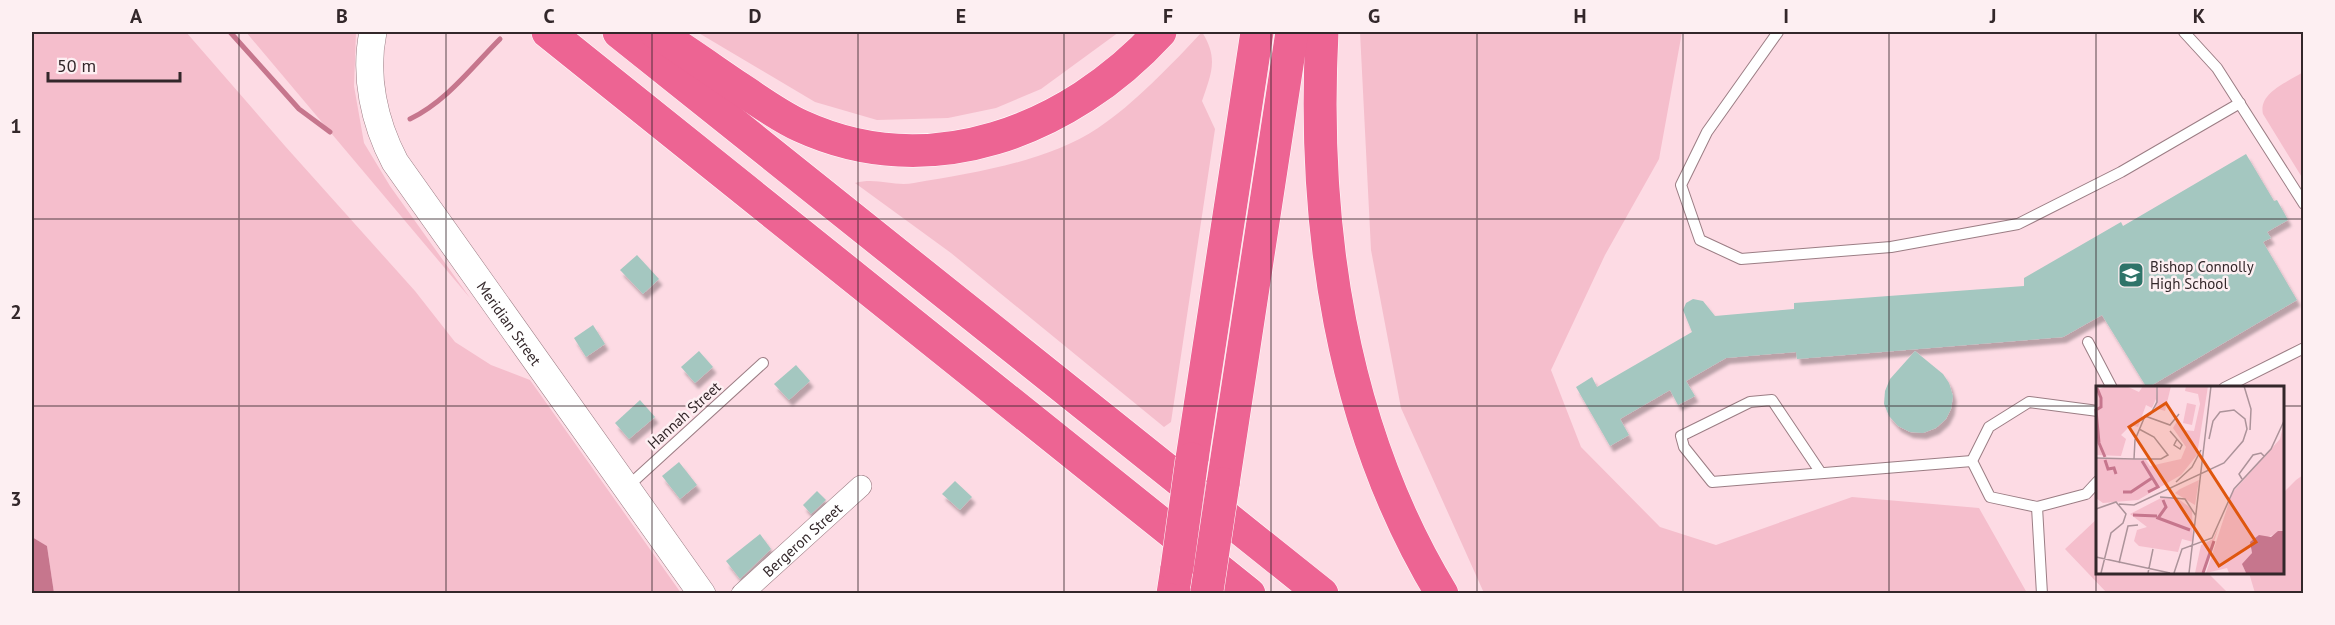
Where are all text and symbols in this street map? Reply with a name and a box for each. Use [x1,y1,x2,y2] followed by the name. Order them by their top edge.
[130,3,143,29] text: A
[336,3,348,29] text: B
[543,3,555,29] text: C
[749,3,762,29] text: D
[956,3,966,29] text: E
[1163,3,1173,29] text: F
[1368,3,1380,29] text: G
[1573,3,1587,29] text: H
[1783,3,1789,29] text: I
[1989,3,1996,29] text: J
[2193,3,2206,29] text: K
[48,45,180,83] scale bar
[57,54,96,77] text: 50 m
[10,113,22,139] text: 1
[2150,257,2254,293] place label: Bishop Connolly High School
[2116,260,2146,290] school or university icon: Bishop Connolly High School
[473,277,546,369] street label: Meridian Street
[10,299,22,325] text: 2
[643,377,725,453] street label: Hannah Street
[2096,386,2284,574] inset map
[10,486,22,512] text: 3
[758,499,846,581] street label: Bergeron Street

